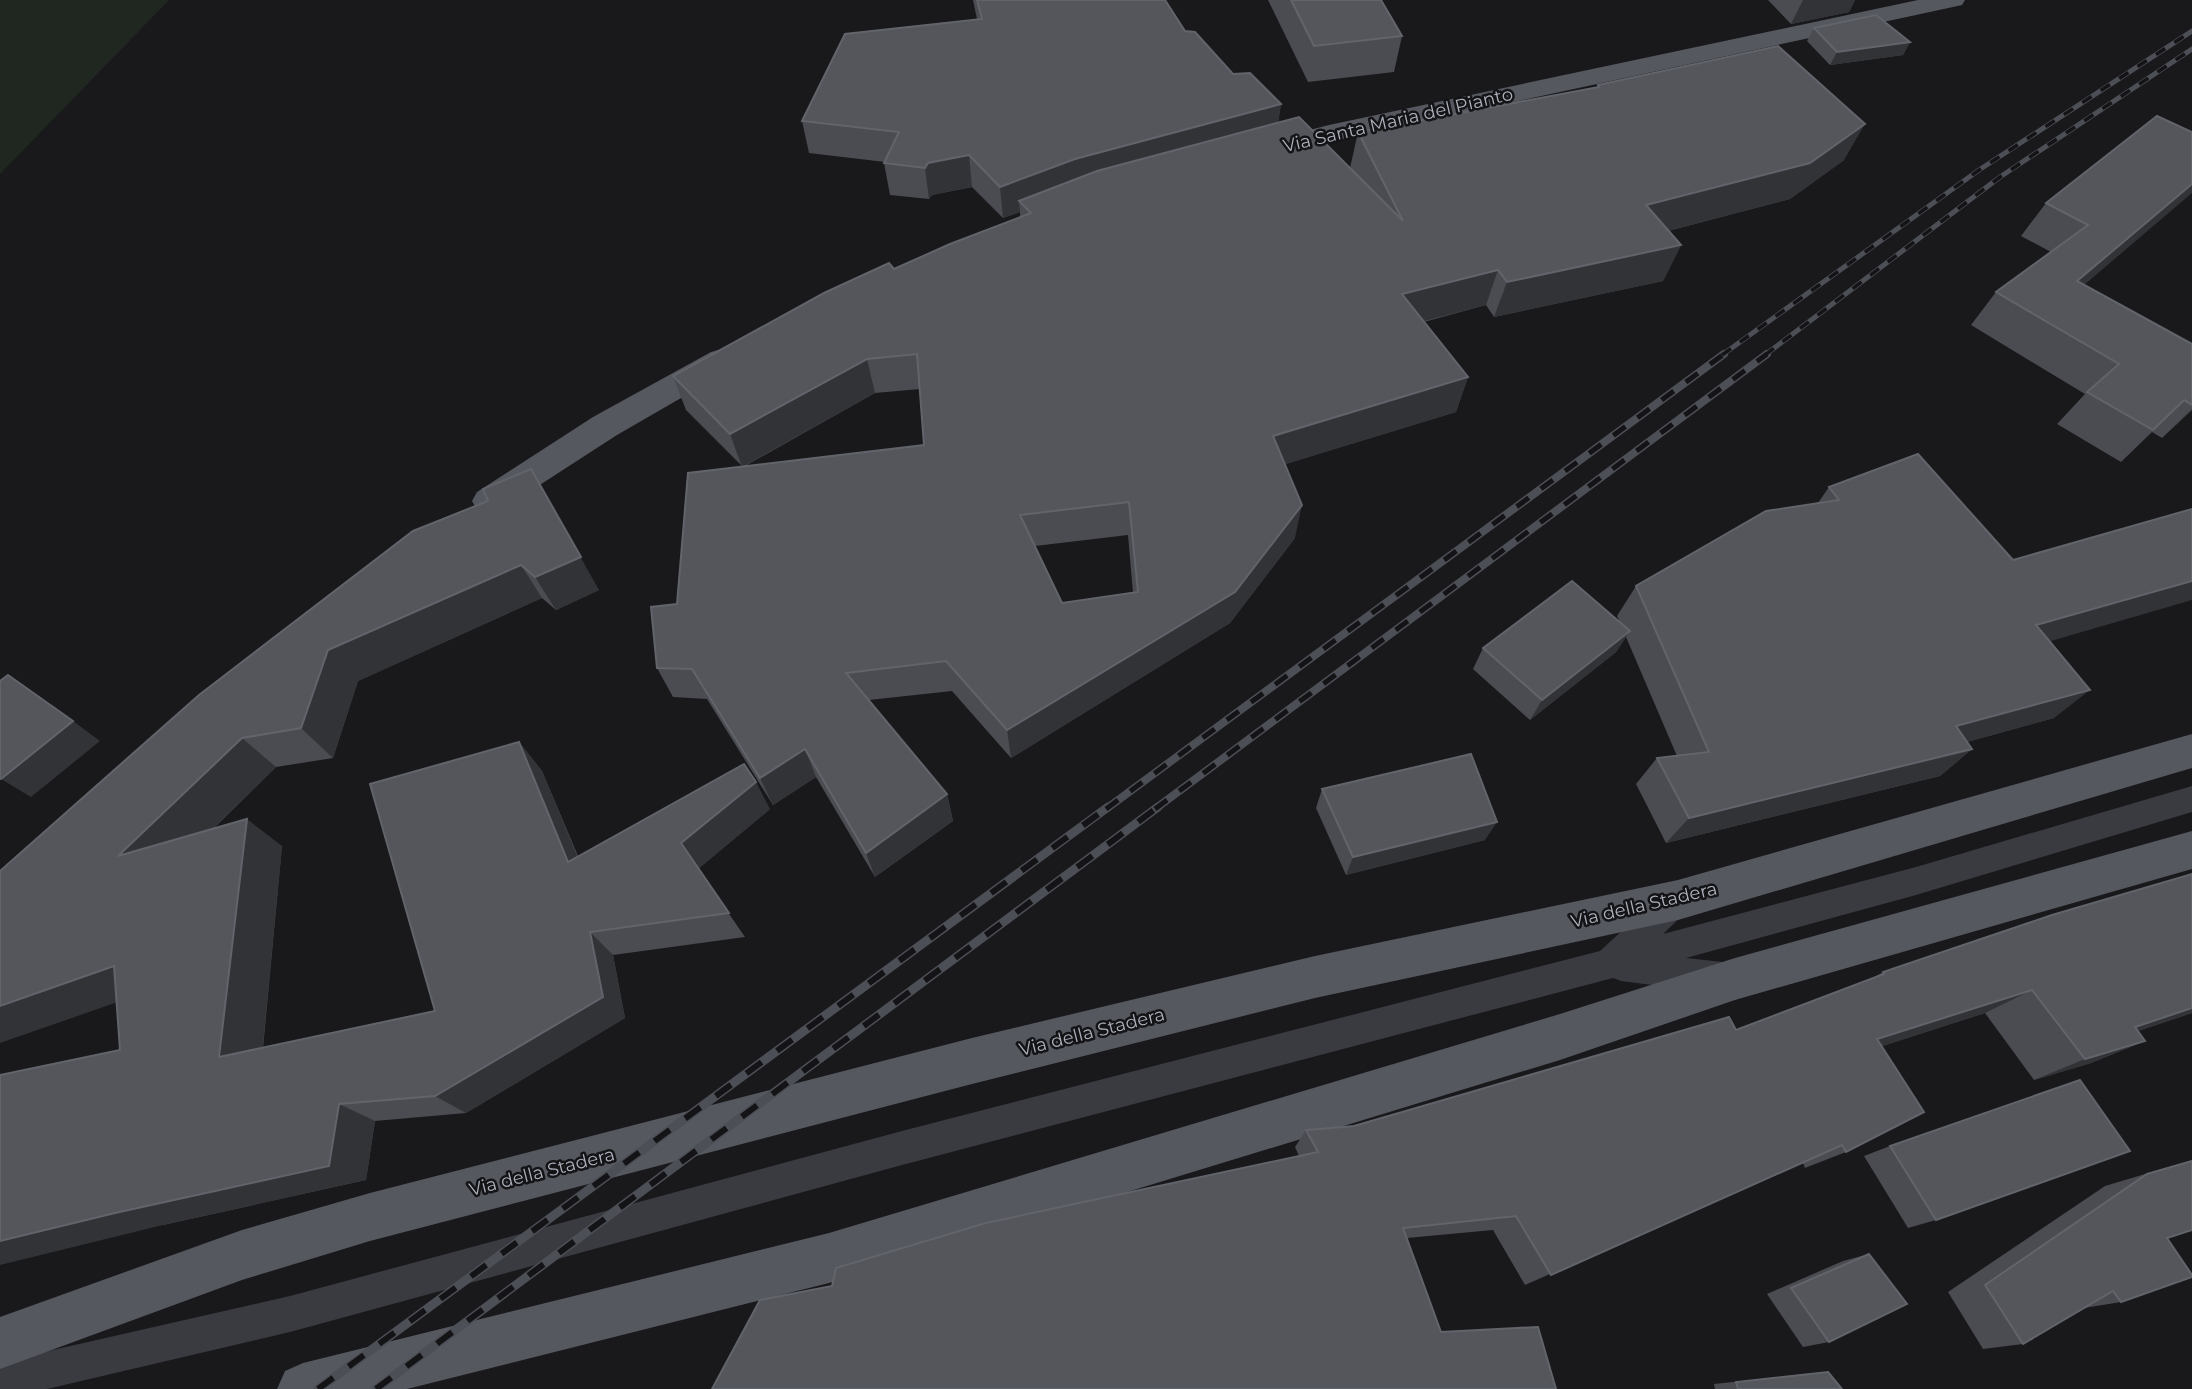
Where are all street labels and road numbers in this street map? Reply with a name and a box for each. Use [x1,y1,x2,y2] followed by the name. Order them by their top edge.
[1281,83,1515,157] street label: Via Santa Maria del Pianto
[1569,877,1719,933] street label: Via della Stadera
[1017,1003,1167,1061] street label: Via della Stadera
[467,1143,617,1201] street label: Via della Stadera

